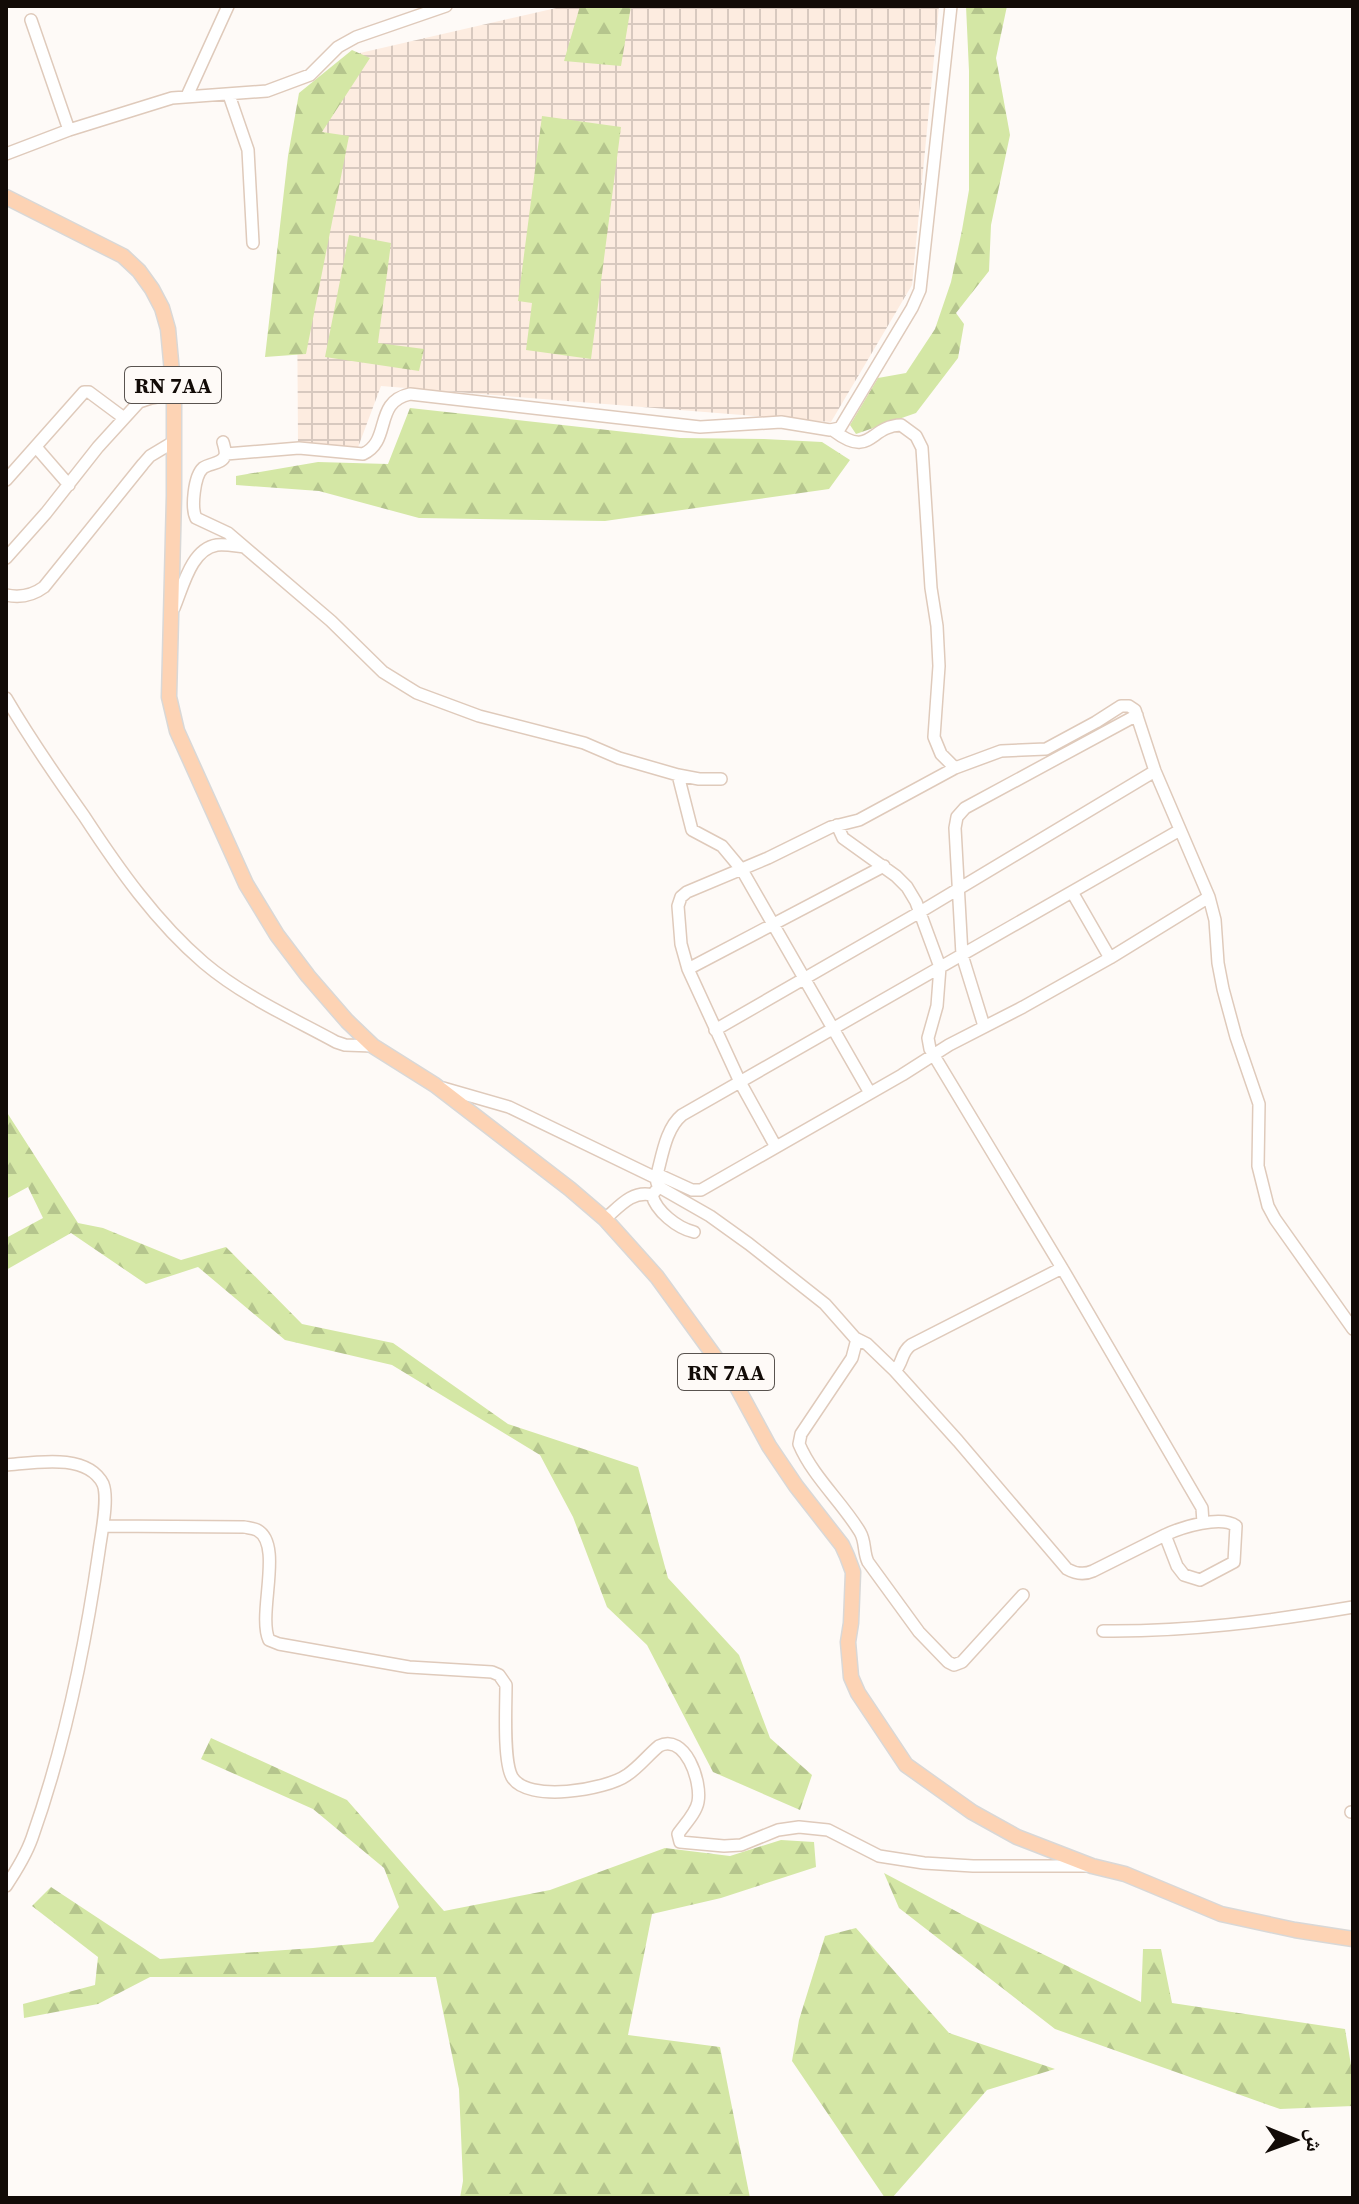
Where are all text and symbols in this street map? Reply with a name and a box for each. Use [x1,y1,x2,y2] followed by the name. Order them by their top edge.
[125,367,221,403] road number: RN 7AA
[678,1354,774,1390] road number: RN 7AA
[1255,2100,1335,2180] north arrow
[1300,2128,1330,2152] text: ش

